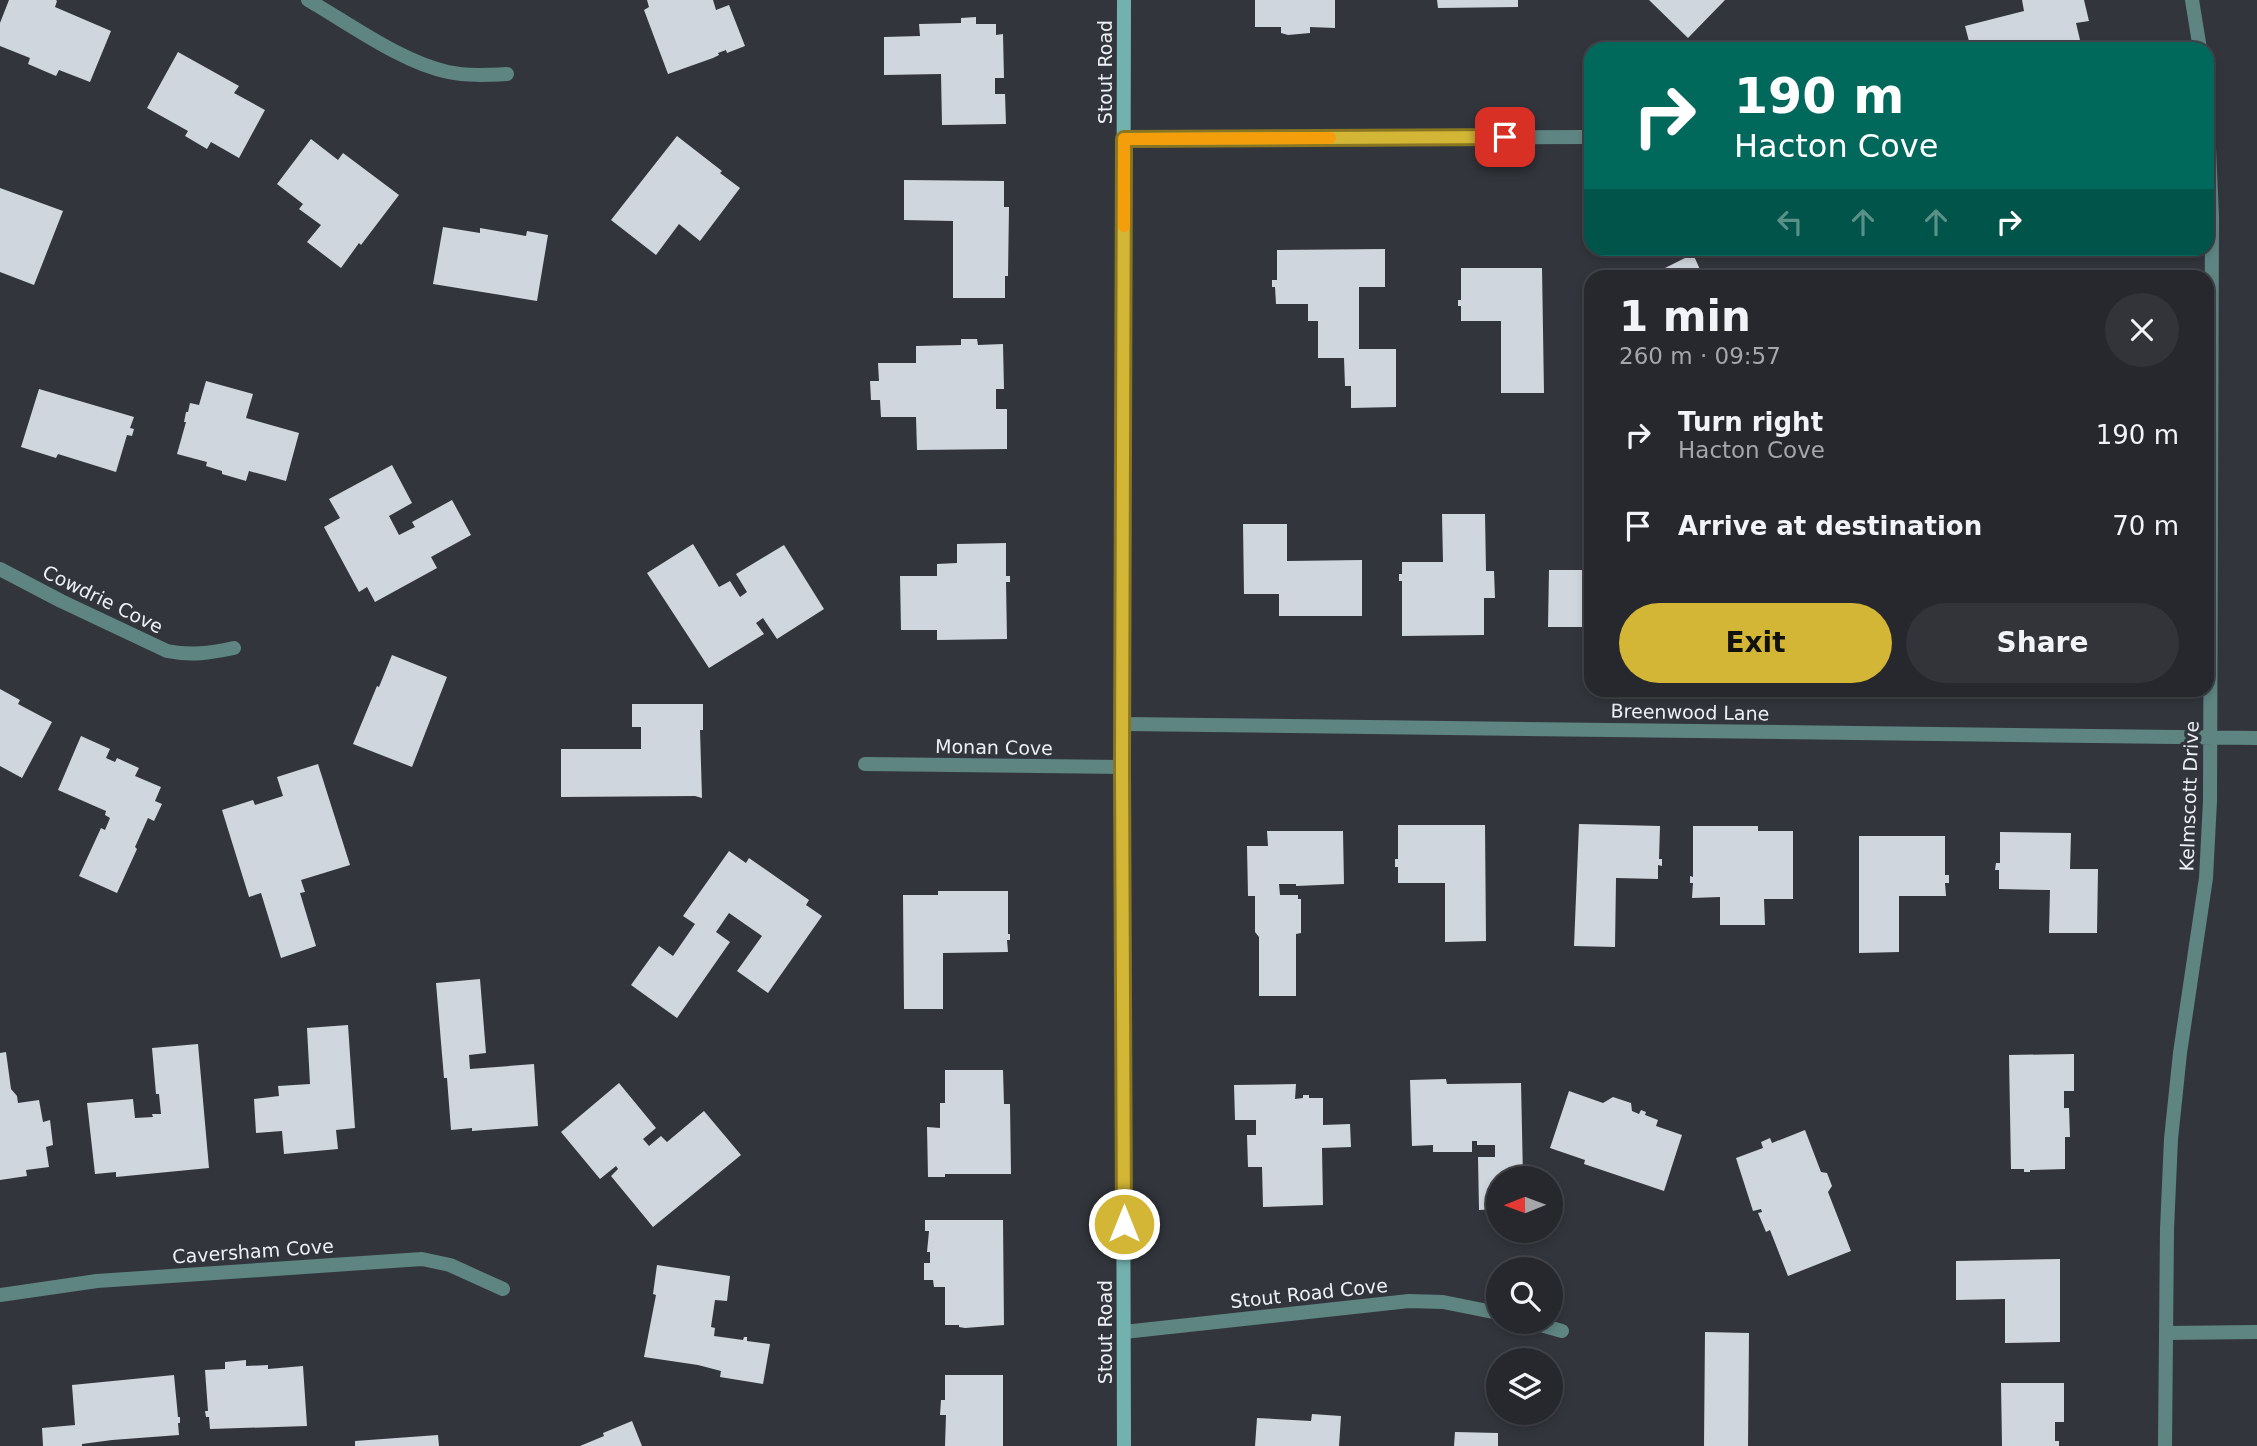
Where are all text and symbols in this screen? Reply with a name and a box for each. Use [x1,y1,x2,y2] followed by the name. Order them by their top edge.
[1094,20,1116,124] street label: Stout Road
[1734,68,1904,125] text: 190 m
[1619,70,1710,161] icon: right
[1475,107,1535,167] pin
[1486,118,1524,156] icon: arrive
[1734,127,1938,165] text: Hacton Cove
[1771,203,1809,241] icon: left
[1844,203,1882,241] icon: ahead
[1917,203,1955,241] icon: ahead
[1990,203,2028,241] icon: right
[1619,292,1751,341] text: 1 min
[2105,293,2179,367] button: close
[1619,343,1781,369] text: 260 m · 09:57
[1678,407,1823,437] text: Turn right
[1619,416,1657,454] icon: right
[2096,420,2179,450] text: 190 m
[1678,437,1825,463] text: Hacton Cove
[1619,507,1657,545] icon: arrive
[1678,511,1982,541] text: Arrive at destination
[2112,511,2179,541] text: 70 m
[39,560,167,638] street label: Cowdrie Cove
[1619,603,1892,683] button: Exit
[1906,603,2179,683] button: Share
[1610,700,1770,724] street label: Breenwood Lane
[2175,720,2203,872] street label: Kelmscott Drive
[935,735,1053,759] street label: Monan Cove
[1486,1166,1563,1242] north arrow
[1486,1166,1563,1425] map controls
[1087,1187,1161,1261] position arrow
[172,1234,334,1268] street label: Caversham Cove
[1486,1257,1563,1334] button: search
[1229,1274,1389,1312] street label: Stout Road Cove
[1094,1280,1116,1384] street label: Stout Road
[1486,1348,1563,1425] button: layers

